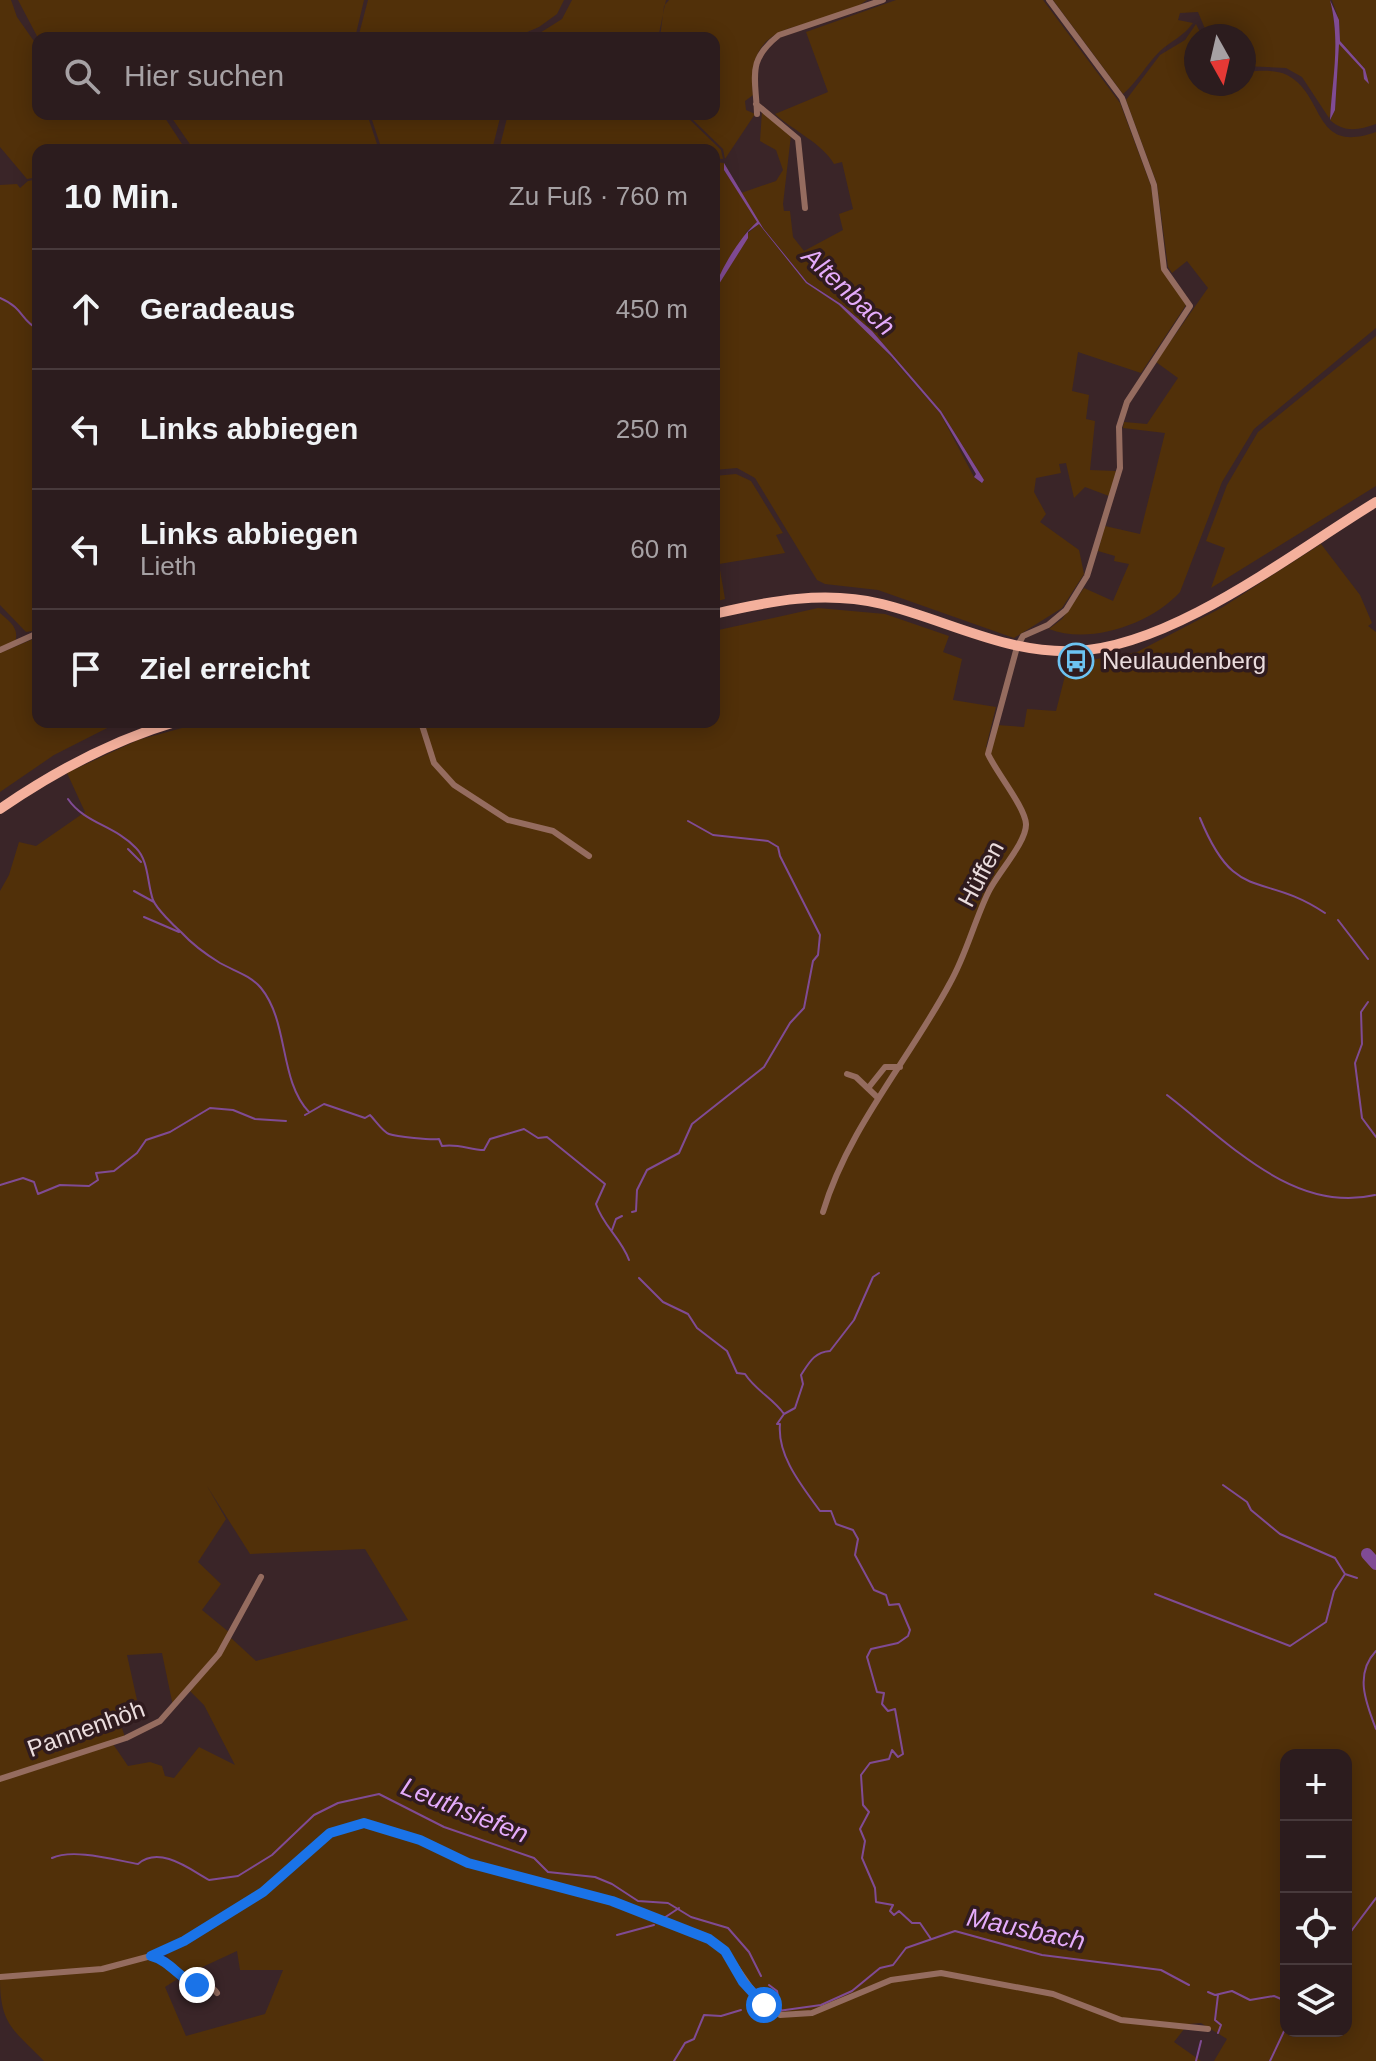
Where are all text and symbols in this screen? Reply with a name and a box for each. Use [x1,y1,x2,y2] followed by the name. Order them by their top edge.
[1184,24,1256,96] north arrow
[32,32,720,120] search box
[60,54,104,98] icon: search
[124,59,284,92] text: Hier suchen
[64,177,179,215] text: 10 Min.
[509,181,688,211] text: Zu Fuß · 760 m
[795,239,902,341] water label: Altenbach
[64,287,108,331] icon: ahead
[140,292,295,325] text: Geradeaus
[616,294,688,324] text: 450 m
[64,407,108,451] icon: left
[140,412,358,445] text: Links abbiegen
[616,414,688,444] text: 250 m
[140,517,358,550] text: Links abbiegen
[64,527,108,571] icon: left
[630,534,688,564] text: 60 m
[140,551,196,581] text: Lieth
[1057,642,1095,680] bus stop icon: Neulaudenberg
[64,647,108,691] icon: arrive
[1102,647,1266,674] place label: Neulaudenberg
[140,652,310,685] text: Ziel erreicht
[952,836,1009,911] street label: Hüffen
[24,1695,148,1762] street label: Pannenhöh
[1280,1749,1352,2037] map controls
[1280,1749,1352,1821] button: +
[397,1771,533,1849] water label: Leuthsiefen
[1280,1821,1352,1893] button: −
[1280,1893,1352,1965] button: locate
[964,1902,1088,1956] water label: Mausbach
[1280,1965,1352,2037] button: layers
[179,1967,215,2003] route end
[746,1987,782,2023] route start

